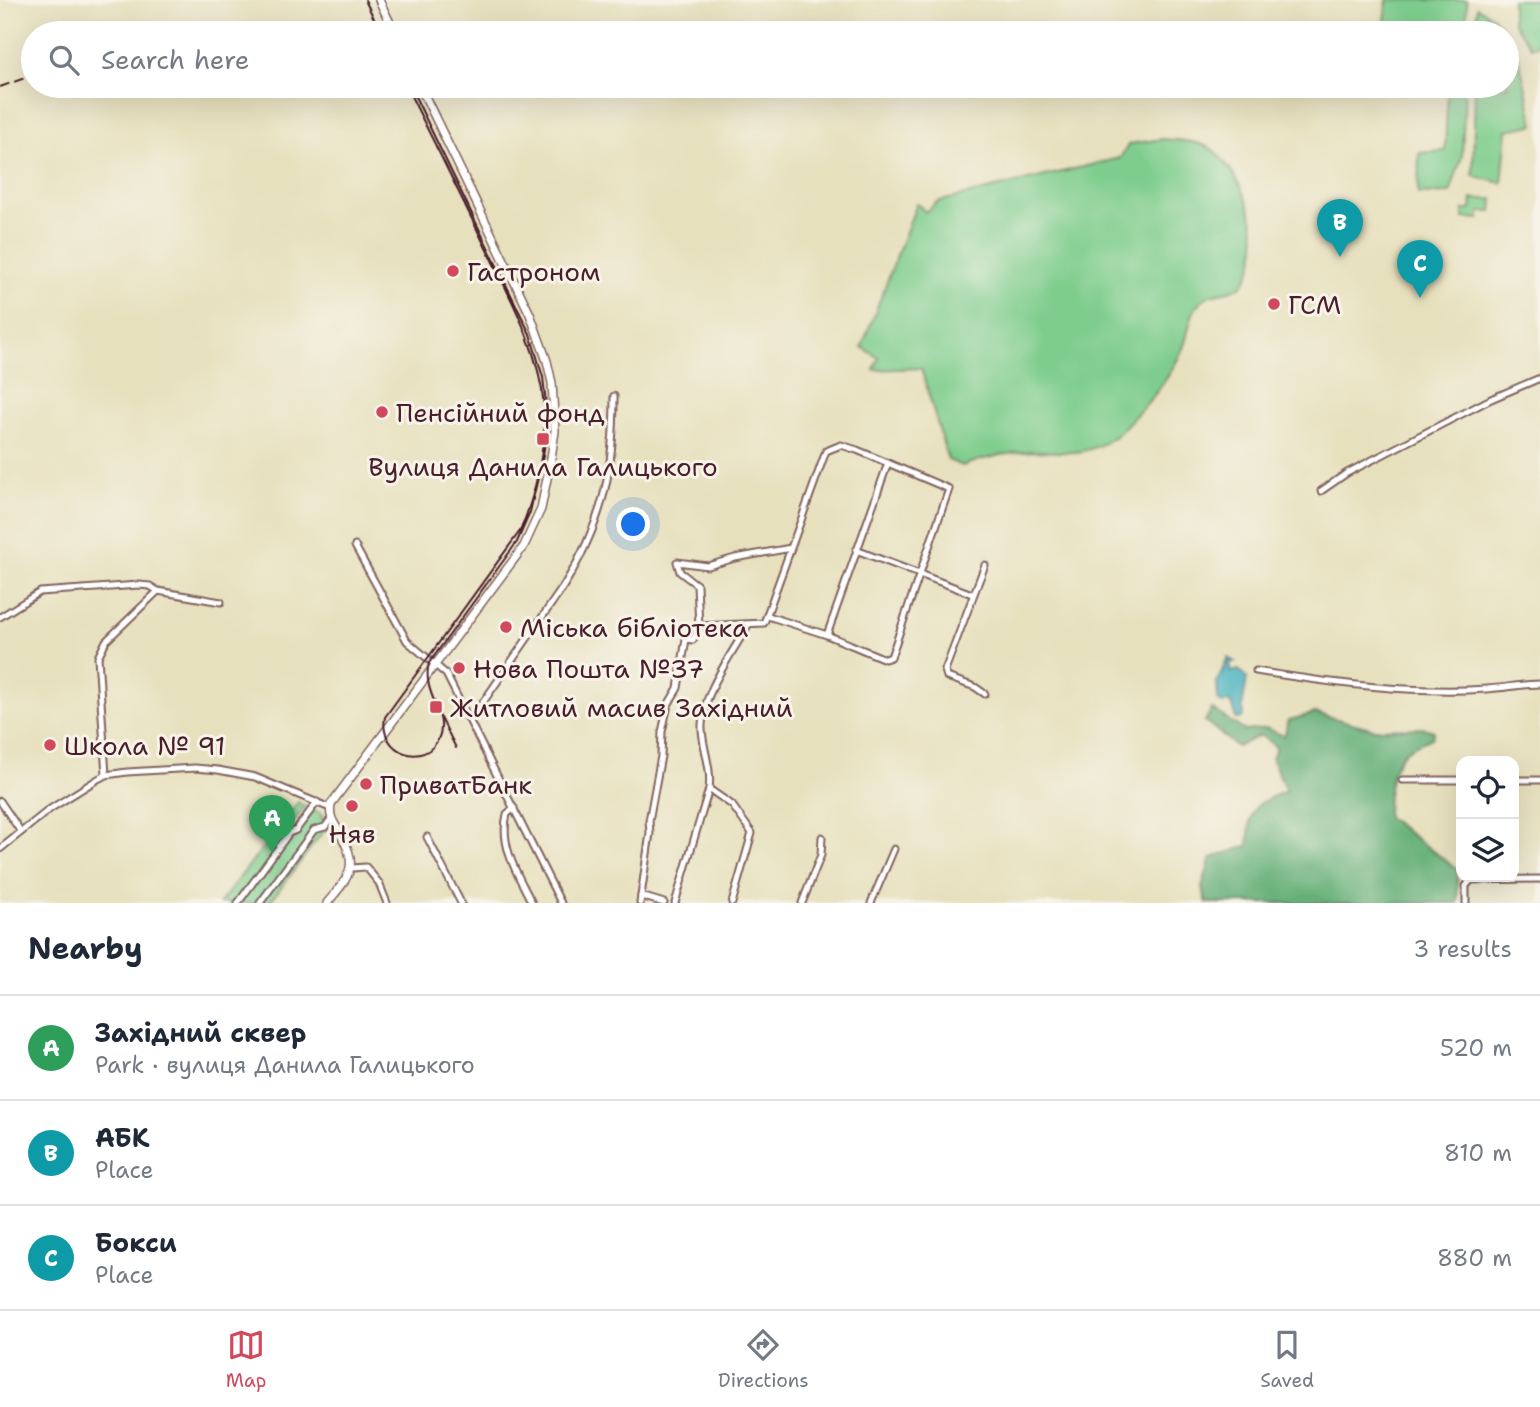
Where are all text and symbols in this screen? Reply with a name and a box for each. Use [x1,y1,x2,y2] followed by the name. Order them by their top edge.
[21,21,1519,98] search box
[45,41,83,79] icon: search
[101,42,250,77] text: Search here
[1317,199,1363,257] pin: B
[1397,240,1443,298] pin: C
[467,254,600,289] place label: Гастроном
[445,263,461,279] marker: Гастроном
[1288,287,1341,322] place label: ГСМ
[1266,296,1282,312] marker: ГСМ
[396,395,605,430] place label: Пенсійний фонд
[374,404,390,420] marker: Пенсійний фонд
[535,431,551,447] marker: Вулиця Данила Галицького
[368,449,718,484] place label: Вулиця Данила Галицького
[616,507,650,541] your location
[520,610,748,645] place label: Міська бібліотека
[498,619,514,635] marker: Міська бібліотека
[473,651,704,686] place label: Нова Пошта №37
[451,660,467,676] marker: Нова Пошта №37
[450,690,793,725] place label: Житловий масив Західний
[428,699,444,715] marker: Житловий масив Західний
[64,728,226,763] place label: Школа № 91
[42,737,58,753] marker: Школа № 91
[1456,756,1519,882] map controls
[1456,756,1519,819] button: locate
[380,767,532,802] place label: ПриватБанк
[358,776,374,792] marker: ПриватБанк
[249,795,295,853] pin: A
[344,798,360,814] marker: Няв
[328,816,376,851] place label: Няв
[1456,819,1519,882] button: layers
[28,928,143,969] text: Nearby
[1413,934,1512,964] text: 3 results
[95,1015,306,1050] text: Західний сквер
[42,1033,60,1063] text: A
[1440,1033,1512,1063] text: 520 m
[95,1050,475,1080] text: Park · вулиця Данила Галицького
[95,1120,149,1155] text: АБК
[44,1138,58,1168] text: B
[1444,1138,1512,1168] text: 810 m
[95,1155,154,1185] text: Place
[95,1225,177,1260] text: Бокси
[44,1243,58,1273] text: C
[1437,1243,1512,1273] text: 880 m
[95,1260,154,1290] text: Place
[226,1326,266,1393] tab: Map
[718,1326,809,1393] tab: Directions
[1260,1326,1314,1393] tab: Saved

